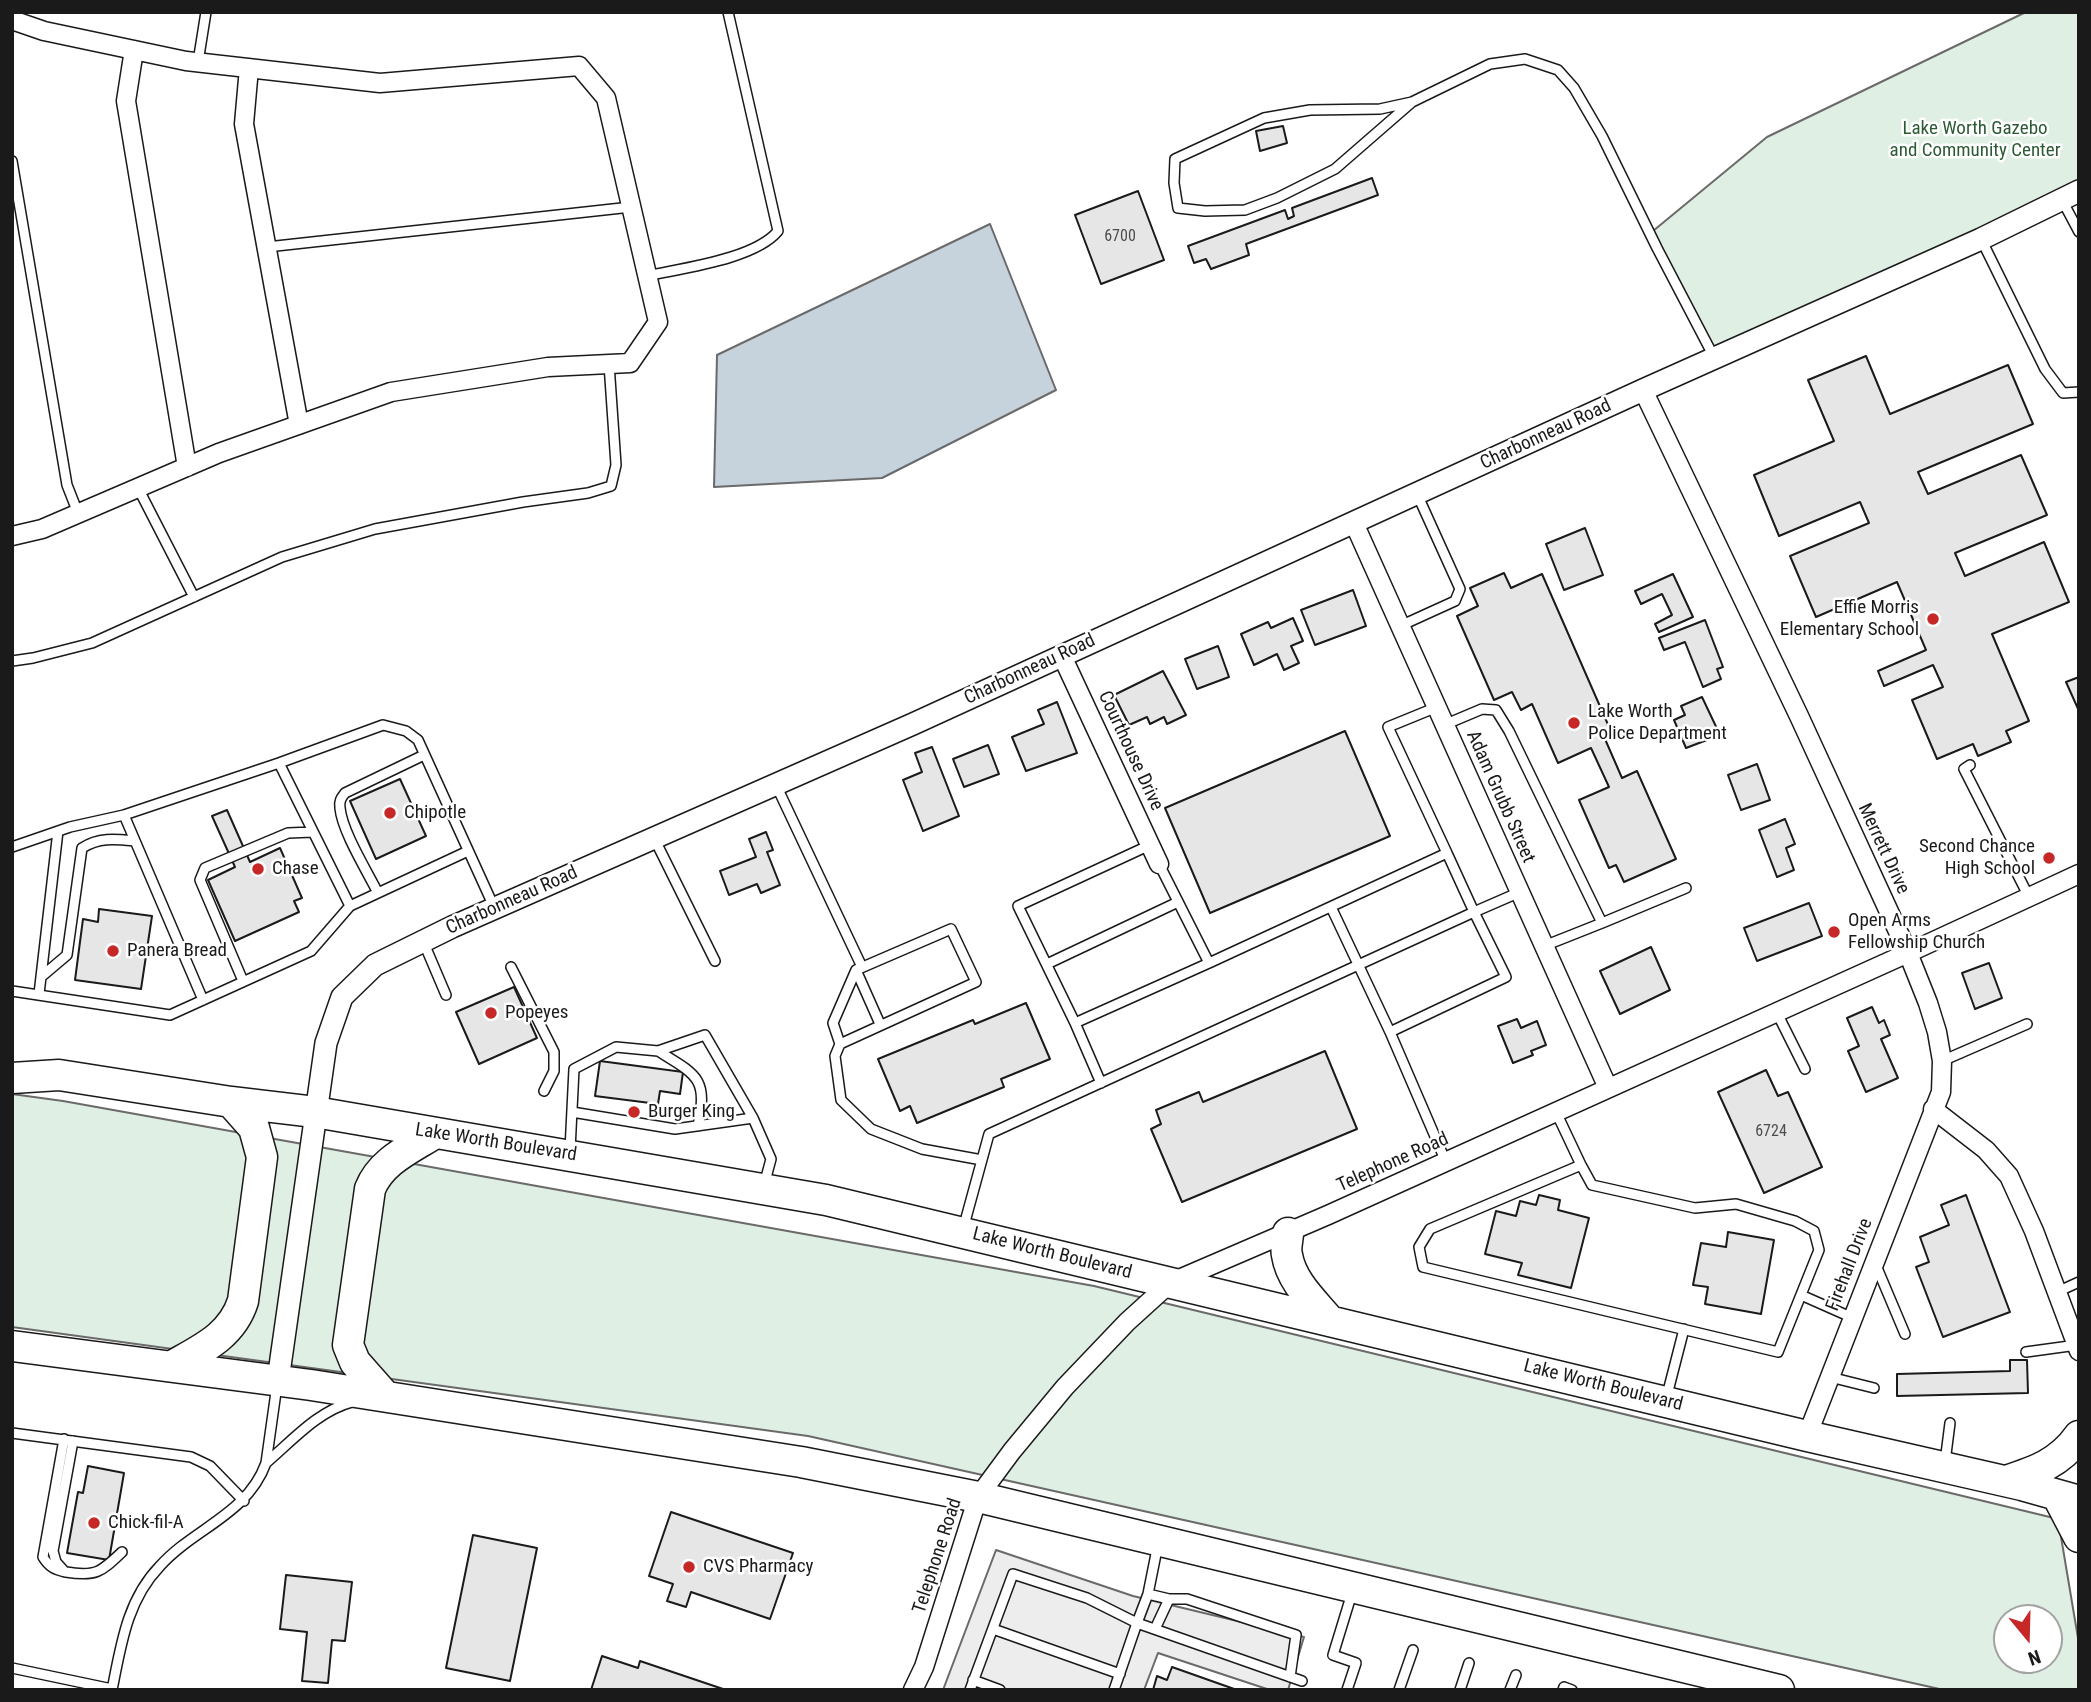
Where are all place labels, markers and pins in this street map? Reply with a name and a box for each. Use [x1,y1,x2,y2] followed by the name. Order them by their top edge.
[1780,597,1919,641] place label: Effie Morris Elementary School
[1925,611,1941,627] marker: Effie Morris Elementary School
[1588,701,1727,745] place label: Lake Worth Police Department
[1566,715,1582,731] marker: Lake Worth Police Department
[404,802,466,824] place label: Chipotle
[382,805,398,821] marker: Chipotle
[1919,836,2035,880] place label: Second Chance High School
[2041,850,2057,866] marker: Second Chance High School
[272,858,319,880] place label: Chase
[250,861,266,877] marker: Chase
[1848,910,1985,954] place label: Open Arms Fellowship Church
[1826,924,1842,940] marker: Open Arms Fellowship Church
[127,940,227,962] place label: Panera Bread
[105,943,121,959] marker: Panera Bread
[505,1002,568,1024] place label: Popeyes
[483,1005,499,1021] marker: Popeyes
[648,1101,735,1123] place label: Burger King
[626,1104,642,1120] marker: Burger King
[108,1512,184,1534] place label: Chick-fil-A
[86,1515,102,1531] marker: Chick-fil-A
[703,1556,813,1578] place label: CVS Pharmacy
[681,1559,697,1575] marker: CVS Pharmacy

